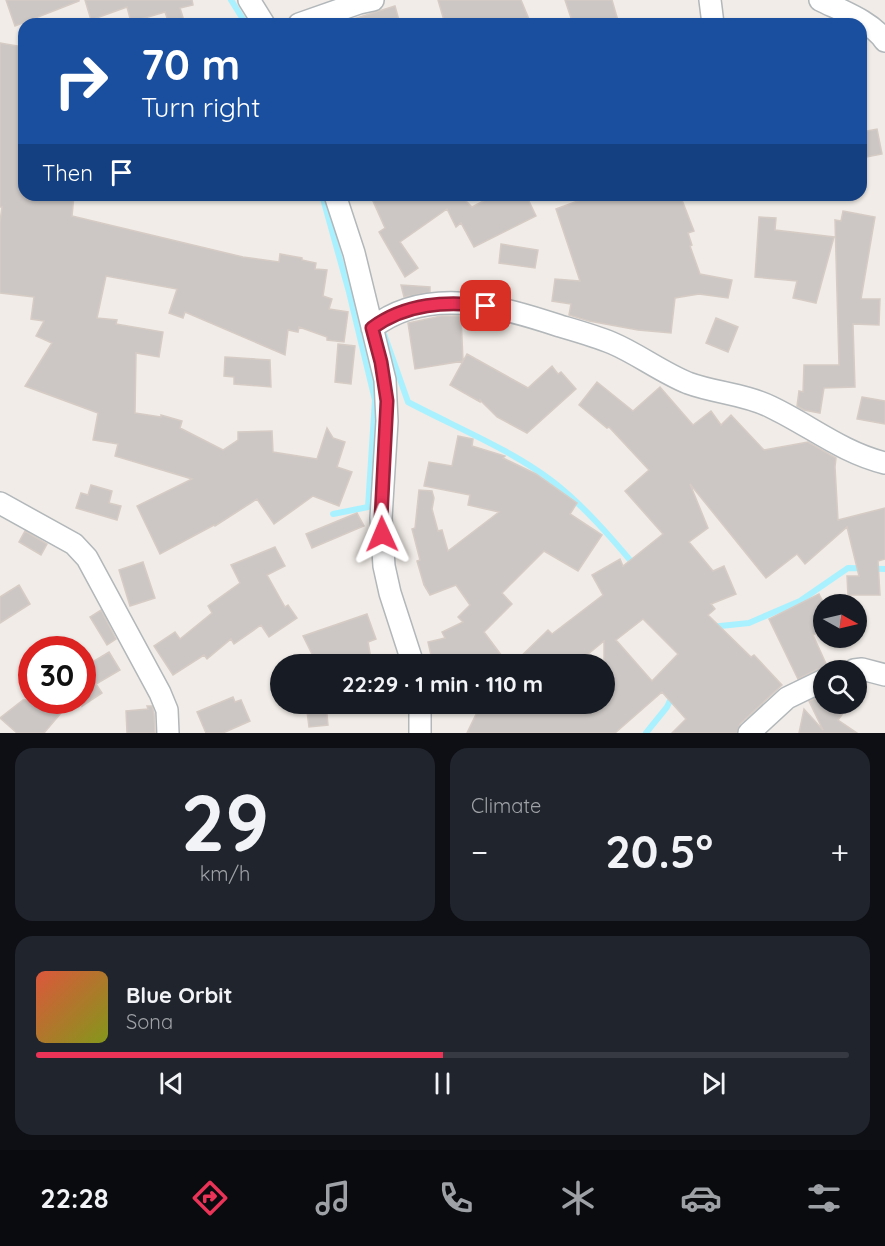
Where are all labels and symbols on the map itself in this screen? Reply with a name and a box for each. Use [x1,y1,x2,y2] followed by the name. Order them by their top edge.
[460,280,511,331] pin
[350,502,414,566] position arrow
[813,594,867,648] north arrow
[18,636,96,714] speed limit sign: 30

